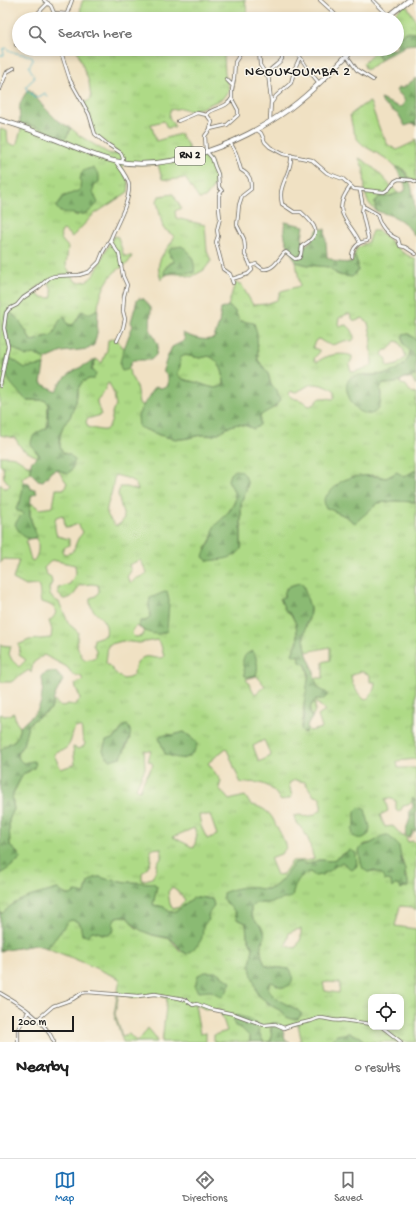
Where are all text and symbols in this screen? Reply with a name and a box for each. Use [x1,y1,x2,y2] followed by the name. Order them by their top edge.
[12,12,404,56] search box
[26,23,48,45] icon: search
[58,25,132,43] text: Search here
[245,64,351,81] district label: NGOUKOUMBA 2
[175,147,205,165] road number: RN 2
[368,994,404,1030] map controls
[368,994,404,1030] button: locate
[12,1014,74,1033] scale bar
[18,1017,46,1029] text: 200 m
[16,1058,69,1078] text: Nearby
[354,1061,400,1076] text: 0 results
[54,1169,76,1205] tab: Map
[183,1169,227,1205] tab: Directions
[334,1169,362,1205] tab: Saved

